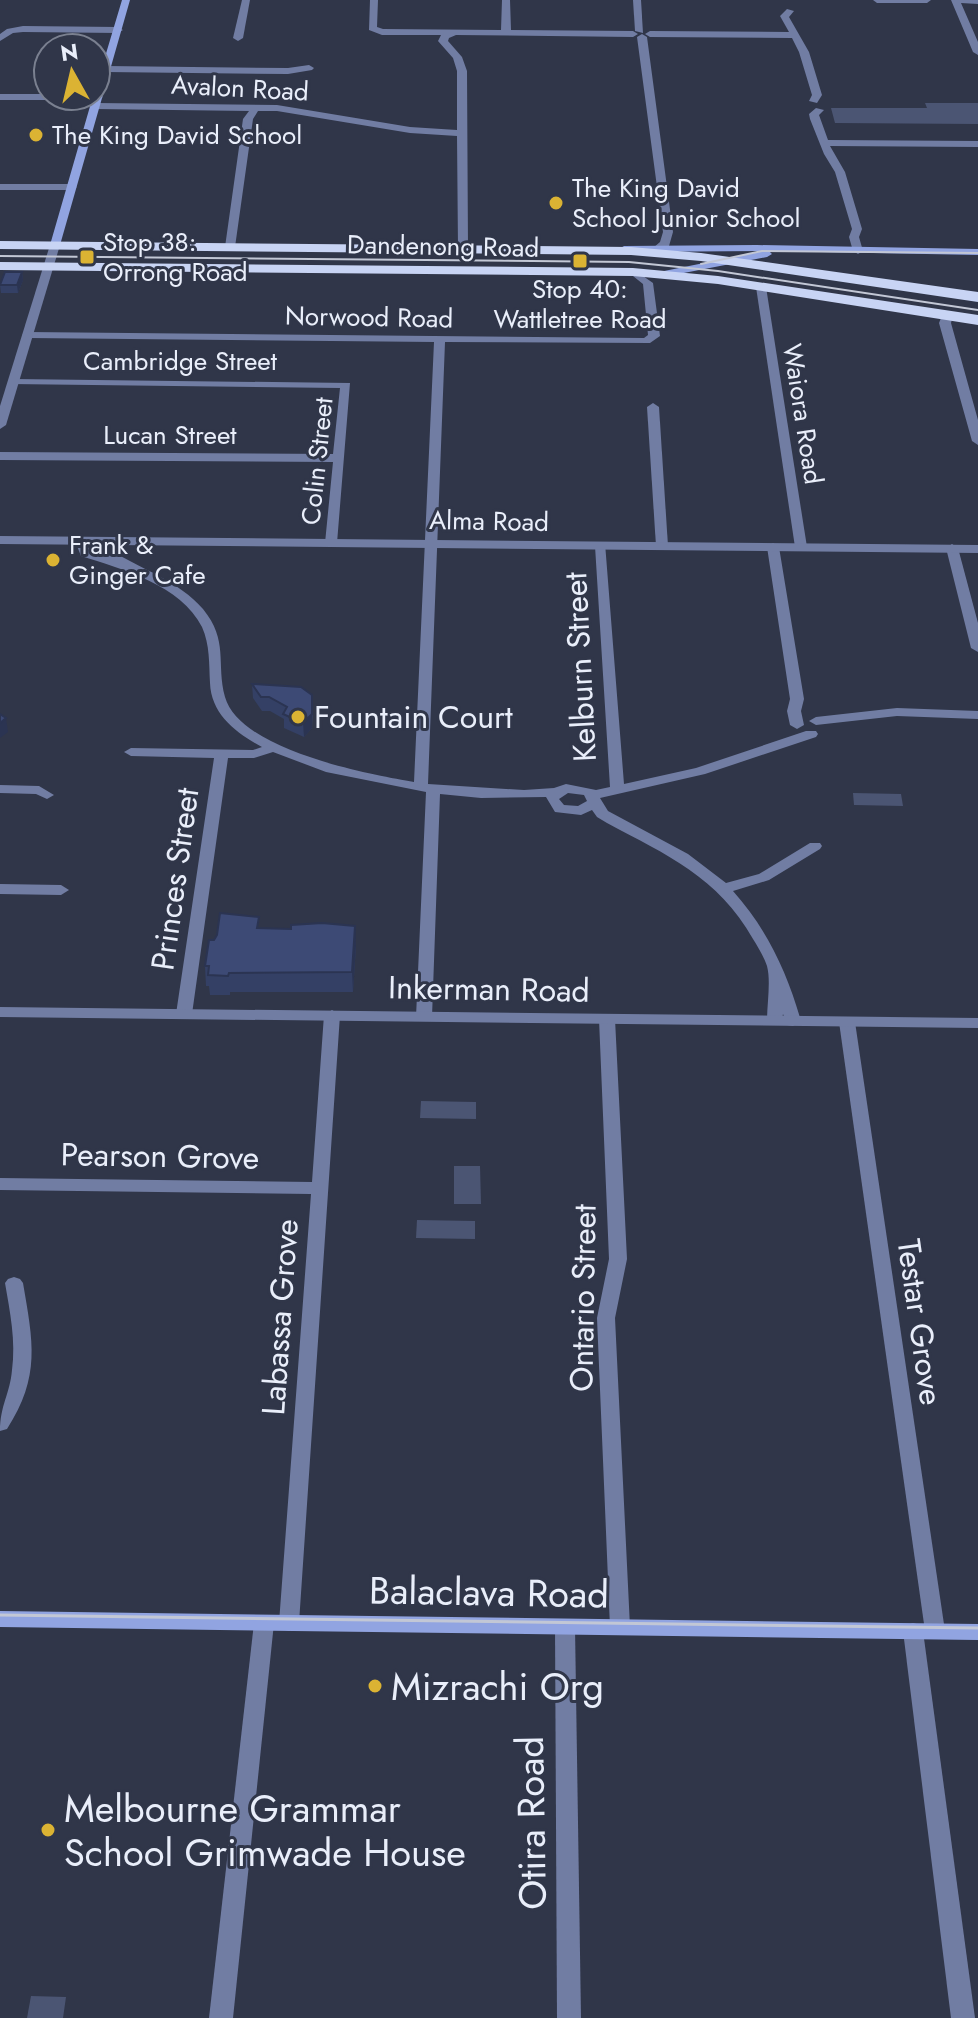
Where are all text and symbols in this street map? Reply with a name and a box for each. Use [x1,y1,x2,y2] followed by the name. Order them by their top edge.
[32,32,112,112] north arrow
[58,35,80,69] text: N
[170,65,310,111] street label: Avalon Road
[52,116,302,154] place label: The King David School
[27,126,45,144] marker: The King David School
[572,169,800,237] place label: The King David School Junior School
[547,194,565,212] marker: The King David School Junior School
[103,223,248,291] place label: Stop 38: Orrong Road
[347,225,539,267] street label: Dandenong Road
[78,248,96,266] marker: Stop 38: Orrong Road
[571,252,589,270] marker: Stop 40: Wattletree Road
[494,270,666,338] place label: Stop 40: Wattletree Road
[284,297,454,337] street label: Norwood Road
[773,341,833,487] street label: Waiora Road
[83,342,278,380] street label: Cambridge Street
[291,394,343,527] street label: Colin Street
[103,416,237,454] street label: Lucan Street
[429,501,549,541] street label: Alma Road
[69,526,206,594] place label: Frank & Ginger Cafe
[44,551,62,569] marker: Frank & Ginger Cafe
[552,571,608,763] street label: Kelburn Street
[314,694,513,740] place label: Fountain Court
[289,708,307,726] marker: Fountain Court
[139,785,211,973] street label: Princes Street
[388,964,590,1014] street label: Inkerman Road
[60,1131,260,1181] street label: Pearson Grove
[558,1203,608,1392] street label: Ontario Street
[250,1217,310,1417] street label: Labassa Grove
[886,1236,954,1408] street label: Testar Grove
[369,1562,609,1622] street label: Balaclava Road
[391,1659,604,1714] place label: Mizrachi Org
[366,1677,384,1695] marker: Mizrachi Org
[502,1736,560,1910] street label: Otira Road
[64,1781,466,1880] place label: Melbourne Grammar School Grimwade House
[39,1821,57,1839] marker: Melbourne Grammar School Grimwade House

